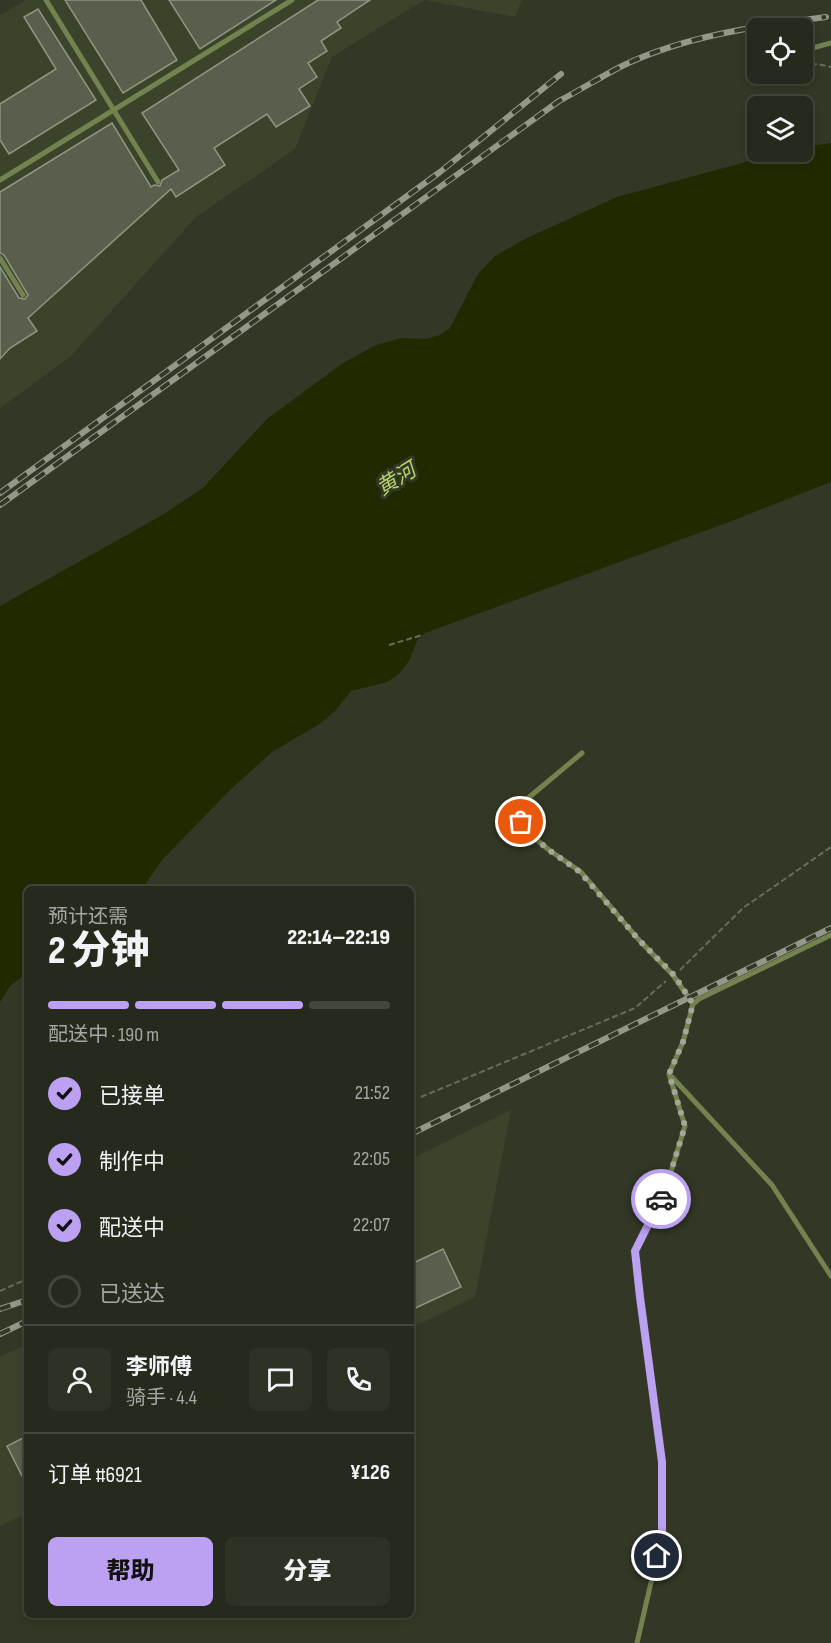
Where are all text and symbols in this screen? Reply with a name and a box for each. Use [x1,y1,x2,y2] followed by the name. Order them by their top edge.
[747,18,813,162] map controls
[747,18,813,84] button: locate
[747,96,813,162] button: layers
[372,456,424,501] water label: 黄河
[495,796,546,847] pin
[504,805,537,838] icon: bag
[48,905,128,929] text: 预计还需
[287,924,390,951] text: 22:14–22:19
[48,928,150,975] text: 2 分钟
[48,1023,159,1047] text: 配送中 · 190 m
[48,1077,81,1110] icon: check
[355,1081,390,1105] text: 21:52
[99,1083,165,1110] text: 已接单
[48,1143,81,1176] icon: check
[353,1147,390,1171] text: 22:05
[99,1149,165,1176] text: 制作中
[631,1169,691,1229] courier
[645,1183,678,1216] icon: car
[48,1209,81,1242] icon: check
[353,1213,390,1237] text: 22:07
[99,1215,165,1242] text: 配送中
[99,1281,165,1308] text: 已送达
[48,1348,111,1411] button: person
[249,1348,312,1411] button: chat
[327,1348,390,1411] button: phone
[126,1354,192,1381] text: 李师傅
[126,1386,197,1410] text: 骑手 · 4.4
[350,1459,390,1486] text: ¥126
[48,1462,142,1489] text: 订单 #6921
[631,1530,682,1581] pin
[48,1537,213,1606] button: 帮助
[225,1537,390,1606] button: 分享
[640,1539,673,1572] icon: home

